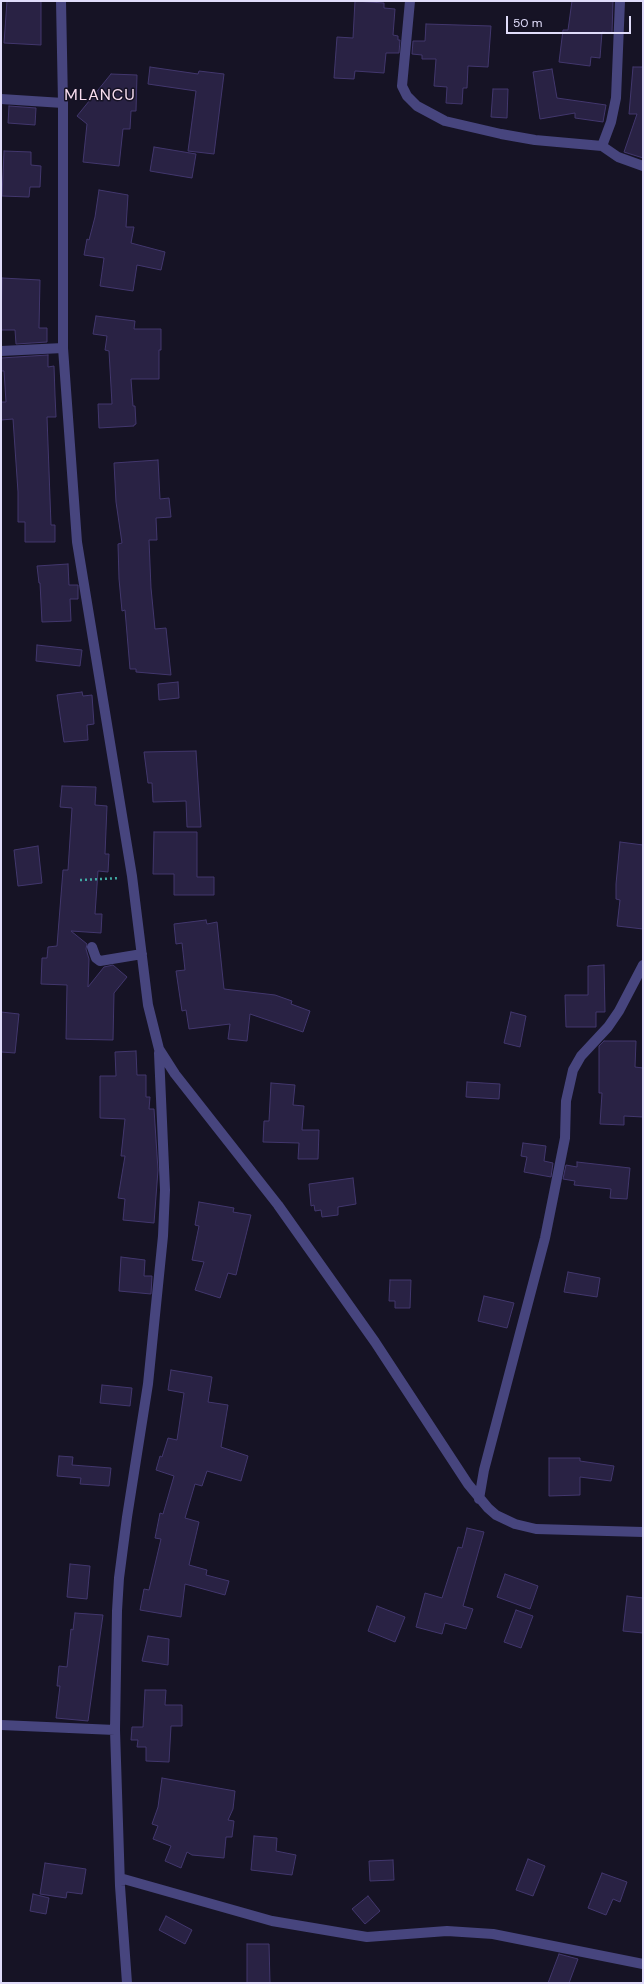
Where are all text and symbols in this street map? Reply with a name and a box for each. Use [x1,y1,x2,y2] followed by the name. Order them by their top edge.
[508,8,633,34] scale bar
[513,15,542,31] text: 50 m
[64,86,136,106] district label: MLANCU

